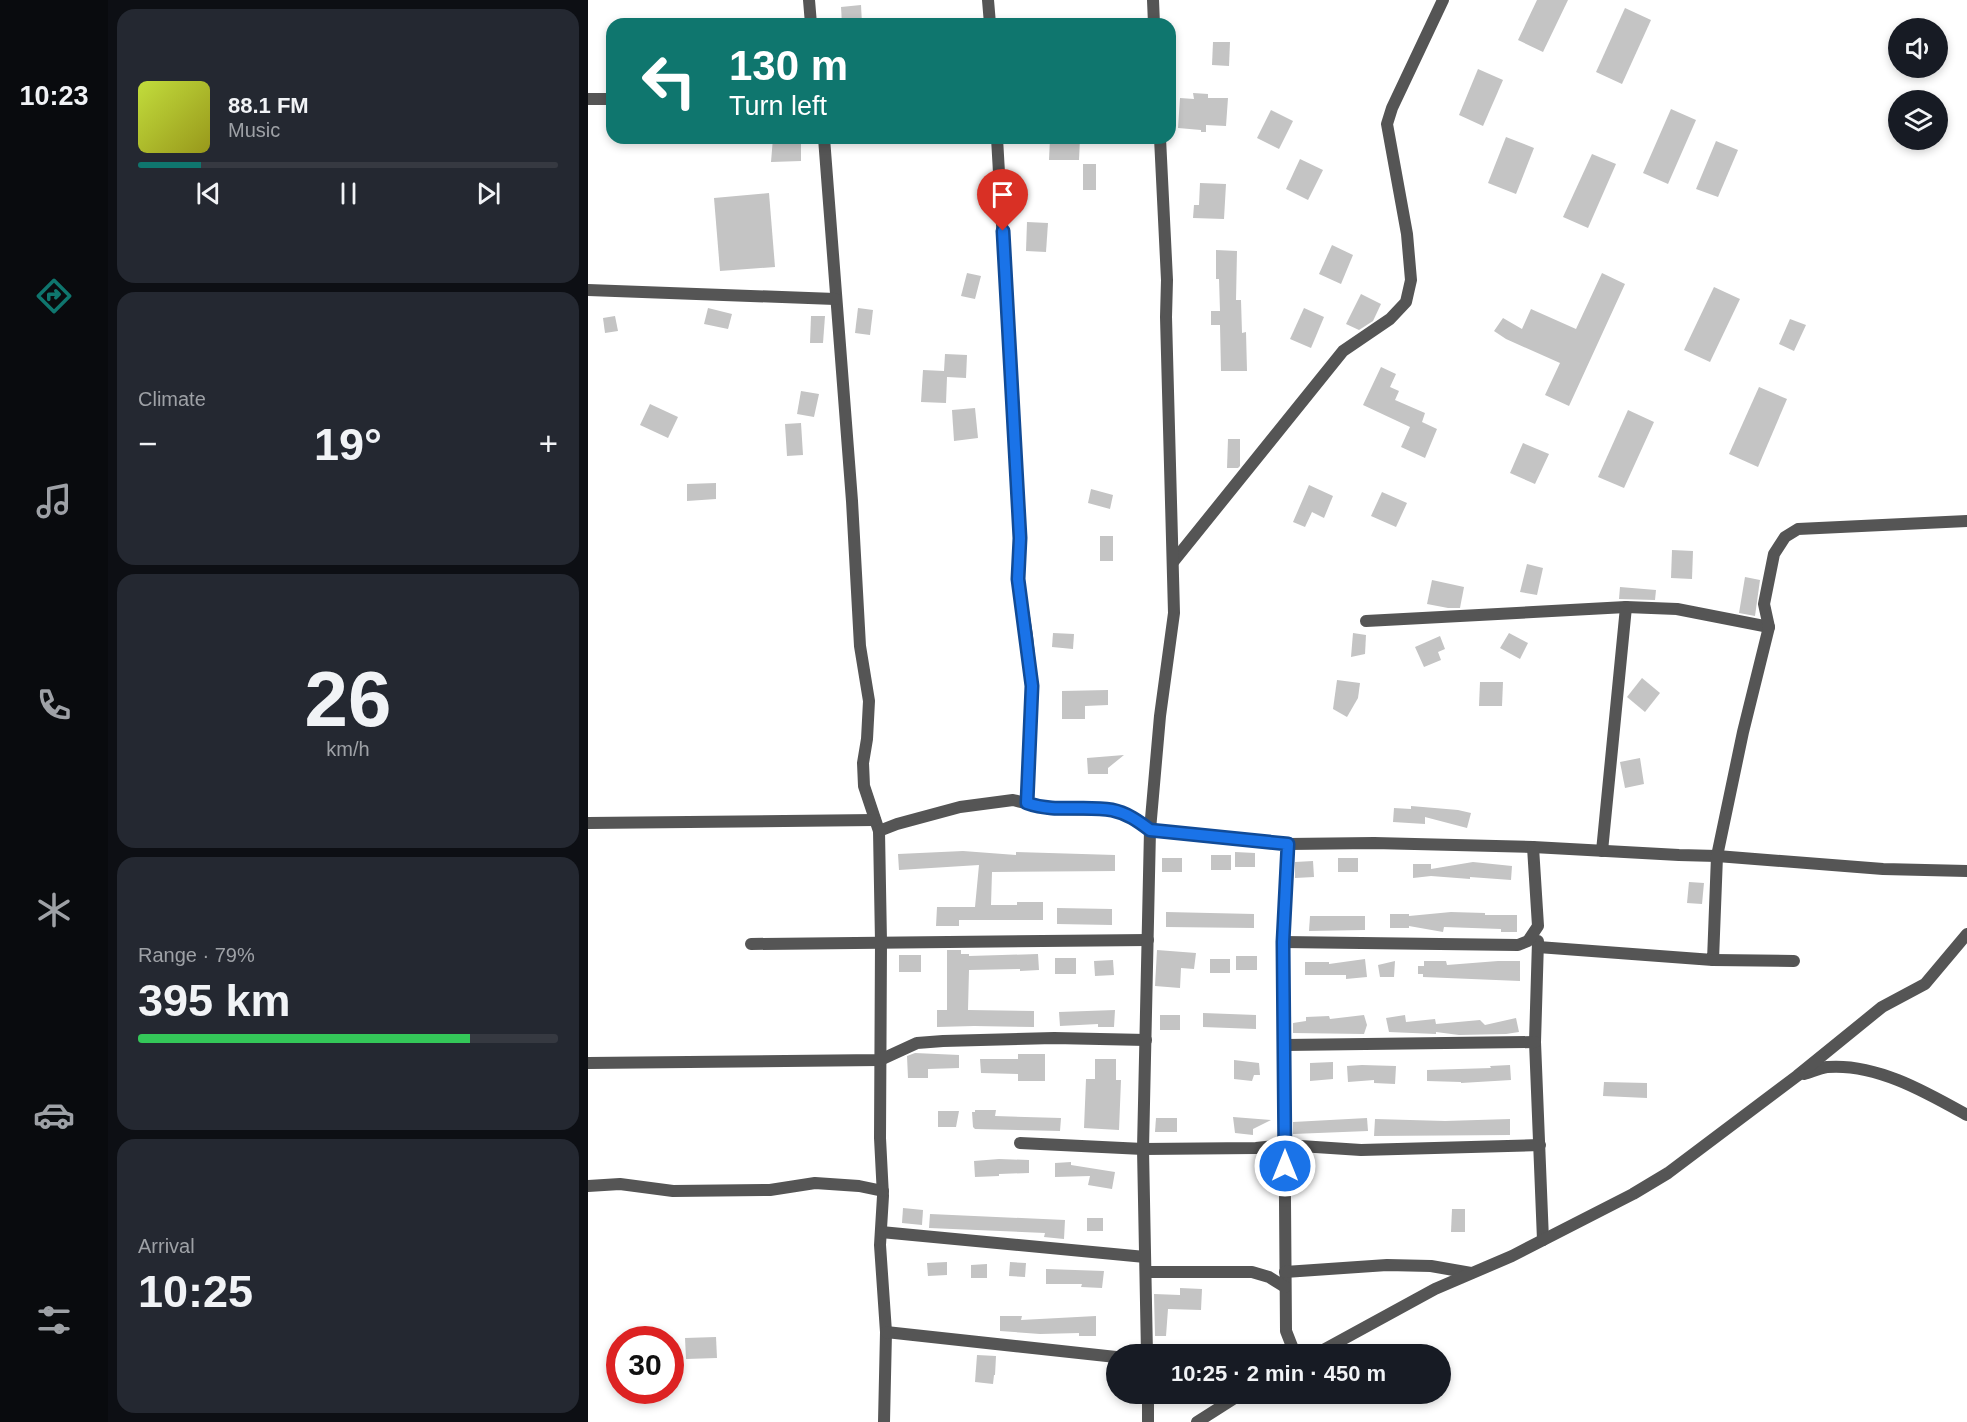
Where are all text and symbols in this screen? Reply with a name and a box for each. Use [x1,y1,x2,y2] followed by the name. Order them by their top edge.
[1888,18,1948,150] map controls
[1888,18,1948,78] button: sound
[630,42,708,120] icon: left
[729,42,848,89] text: 130 m
[19,81,89,111] text: 10:23
[1888,90,1948,150] button: layers
[729,91,827,121] text: Turn left
[228,93,309,118] text: 88.1 FM
[228,119,280,141] text: Music
[977,169,1028,231] pin
[192,177,225,210] icon: previous
[332,177,365,210] icon: pause
[472,177,505,210] icon: next
[986,178,1019,211] icon: arrive
[33,275,75,317] icon: directions
[138,388,206,410] text: Climate
[314,419,382,470] text: 19°
[138,425,157,462] text: −
[539,425,558,462] text: +
[33,480,75,522] icon: music
[305,655,391,743] text: 26
[33,684,75,726] icon: phone
[326,738,370,760] text: km/h
[33,889,75,931] icon: climate
[138,944,255,966] text: Range · 79%
[138,975,291,1026] text: 395 km
[33,1094,75,1136] icon: car
[1253,1134,1317,1198] position arrow
[138,1235,195,1257] text: Arrival
[138,1266,253,1317] text: 10:25
[33,1299,75,1341] icon: filters
[606,1326,684,1404] speed limit sign: 30
[1171,1361,1386,1386] text: 10:25 · 2 min · 450 m

